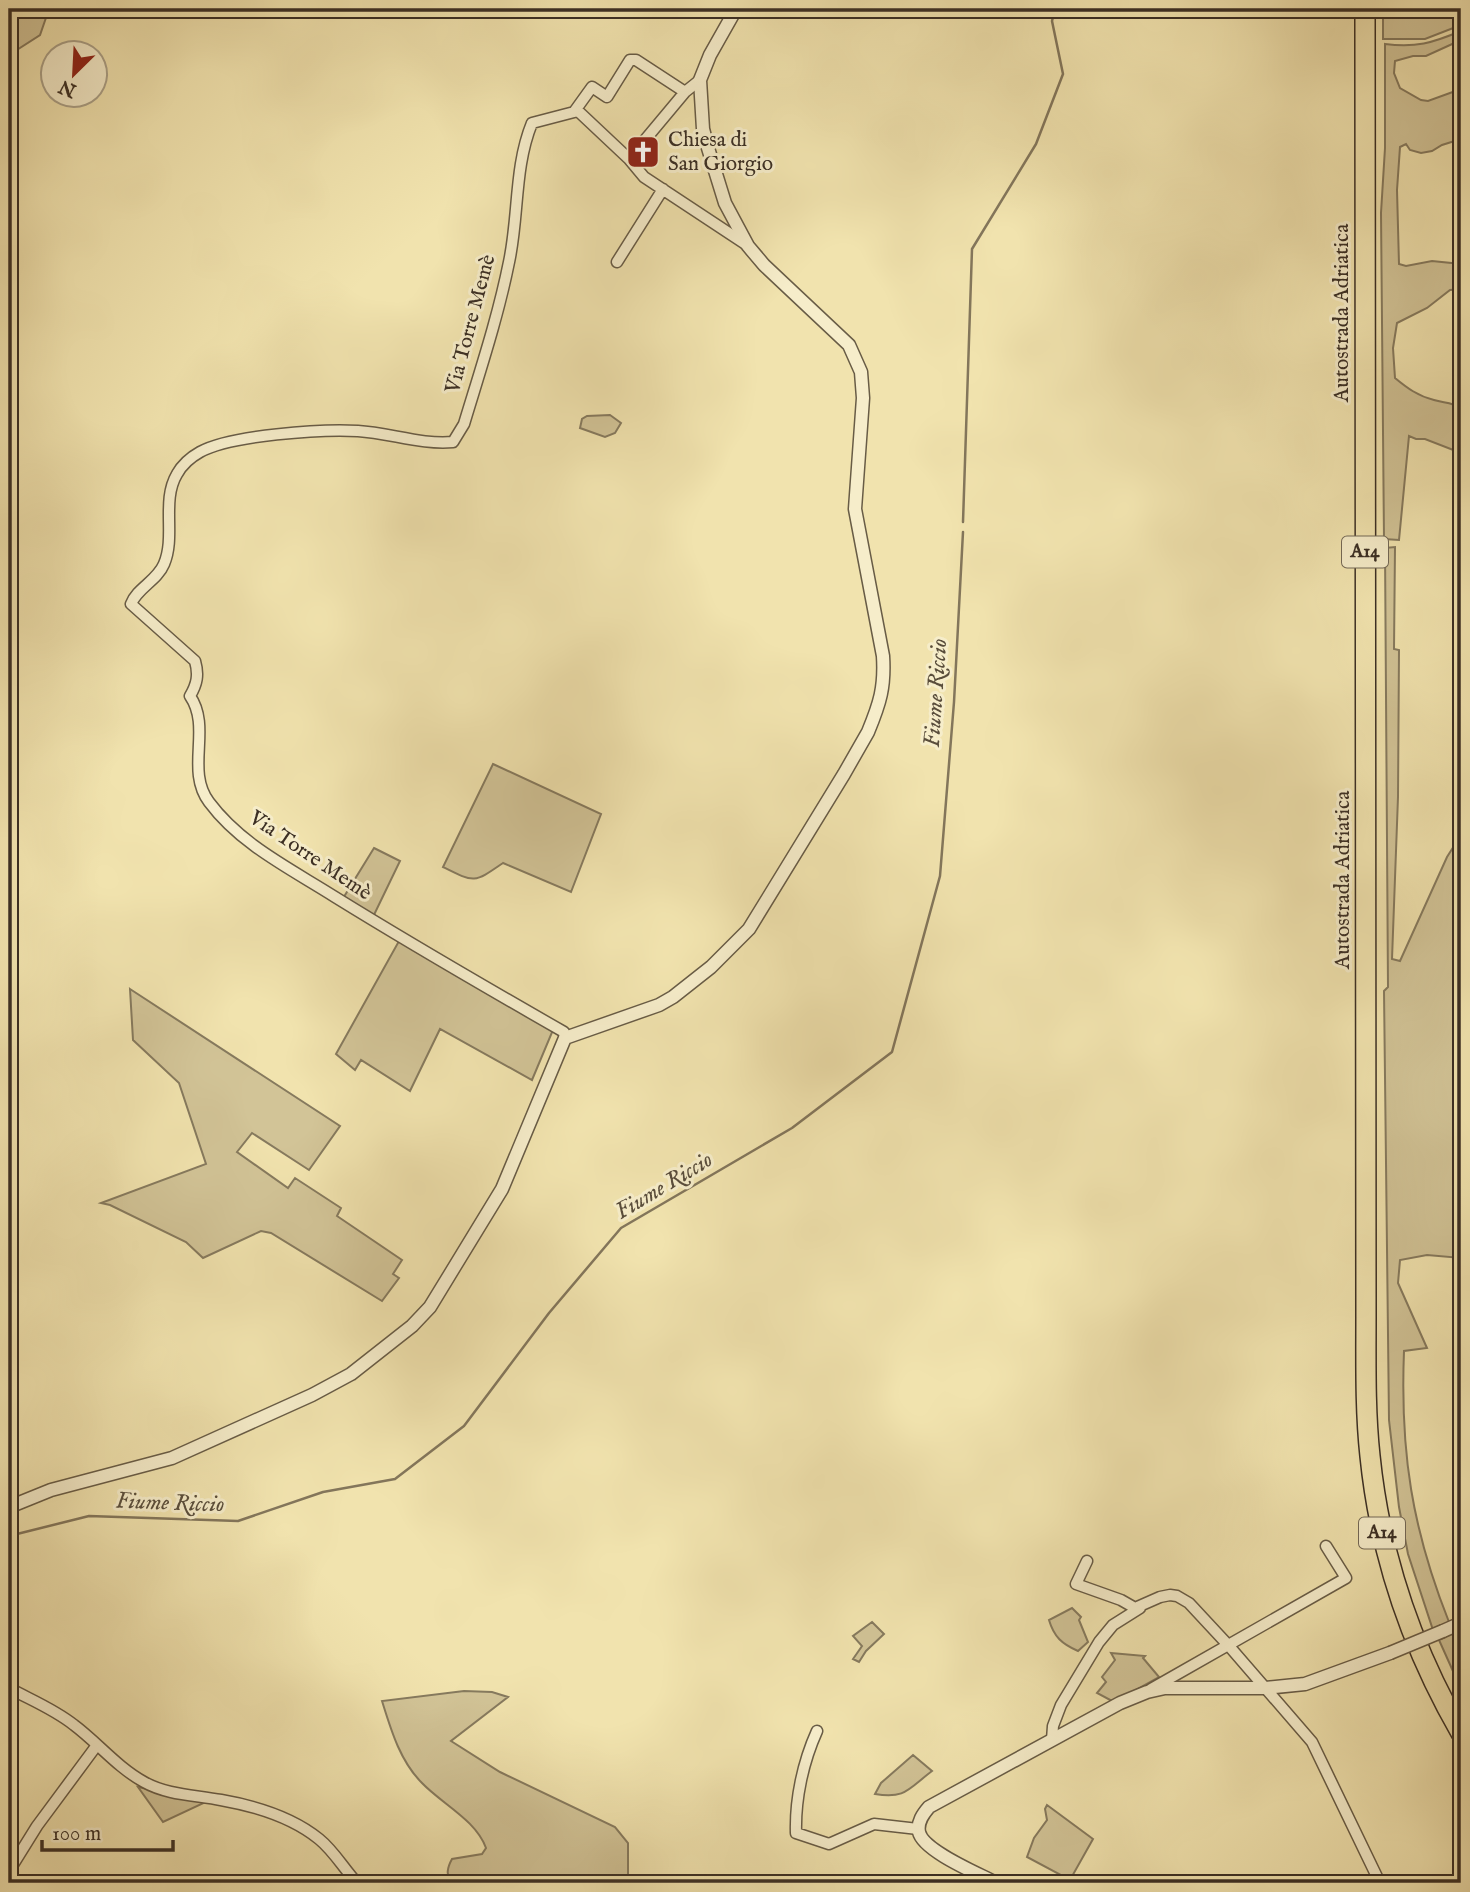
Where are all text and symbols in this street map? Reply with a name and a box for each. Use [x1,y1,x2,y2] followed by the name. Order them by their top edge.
[38,38,108,108] north arrow
[55,73,81,102] text: N
[668,127,773,178] place label: Chiesa di San Giorgio
[624,133,662,171] church icon: Chiesa di San Giorgio
[1329,223,1356,403] street label: Autostrada Adriatica
[439,251,503,397] street label: Via Torre Memè
[1342,537,1388,568] road number: A14
[918,638,954,748] water label: Fiume Riccio
[1330,790,1357,970] street label: Autostrada Adriatica
[243,804,377,907] street label: Via Torre Memè
[610,1146,718,1226] water label: Fiume Riccio
[115,1487,225,1519] water label: Fiume Riccio
[1359,1518,1405,1548] road number: A14
[42,1808,173,1852] scale bar
[52,1821,101,1848] text: 100 m

